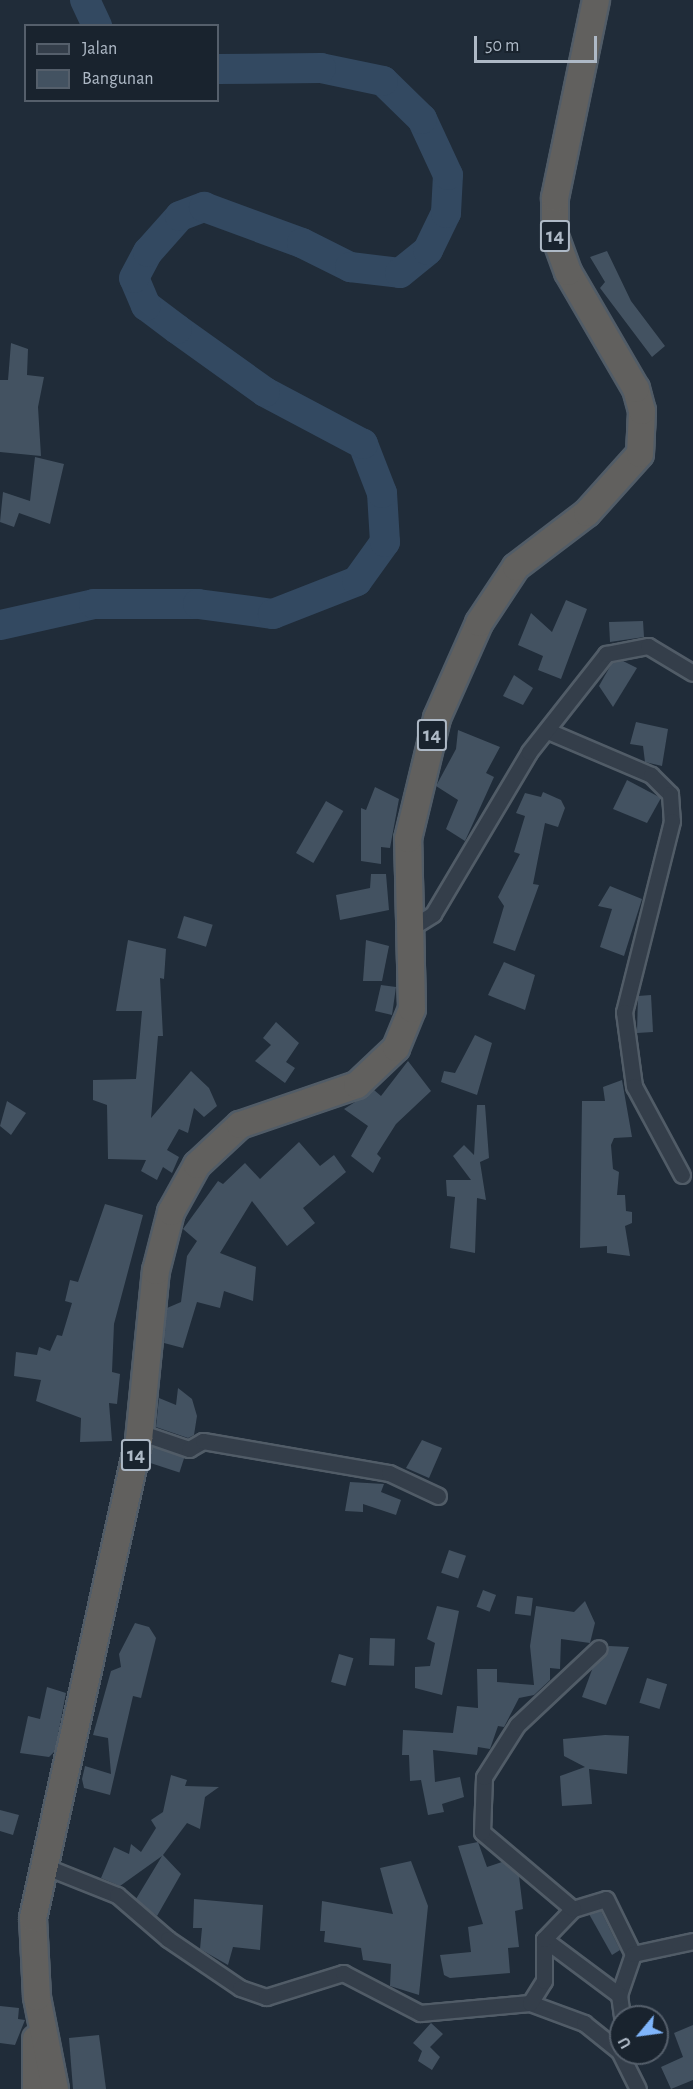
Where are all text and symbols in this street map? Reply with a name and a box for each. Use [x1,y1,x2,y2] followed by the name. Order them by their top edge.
[24,24,219,102] legend
[477,24,600,62] scale bar
[485,37,519,55] text: 50 m
[82,40,117,58] text: Jalan
[82,70,154,88] text: Bangunan
[538,218,572,254] road number: 14
[416,717,448,753] road number: 14
[120,1437,152,1473] road number: 14
[609,2005,669,2065] north arrow
[616,2034,634,2051] text: U

